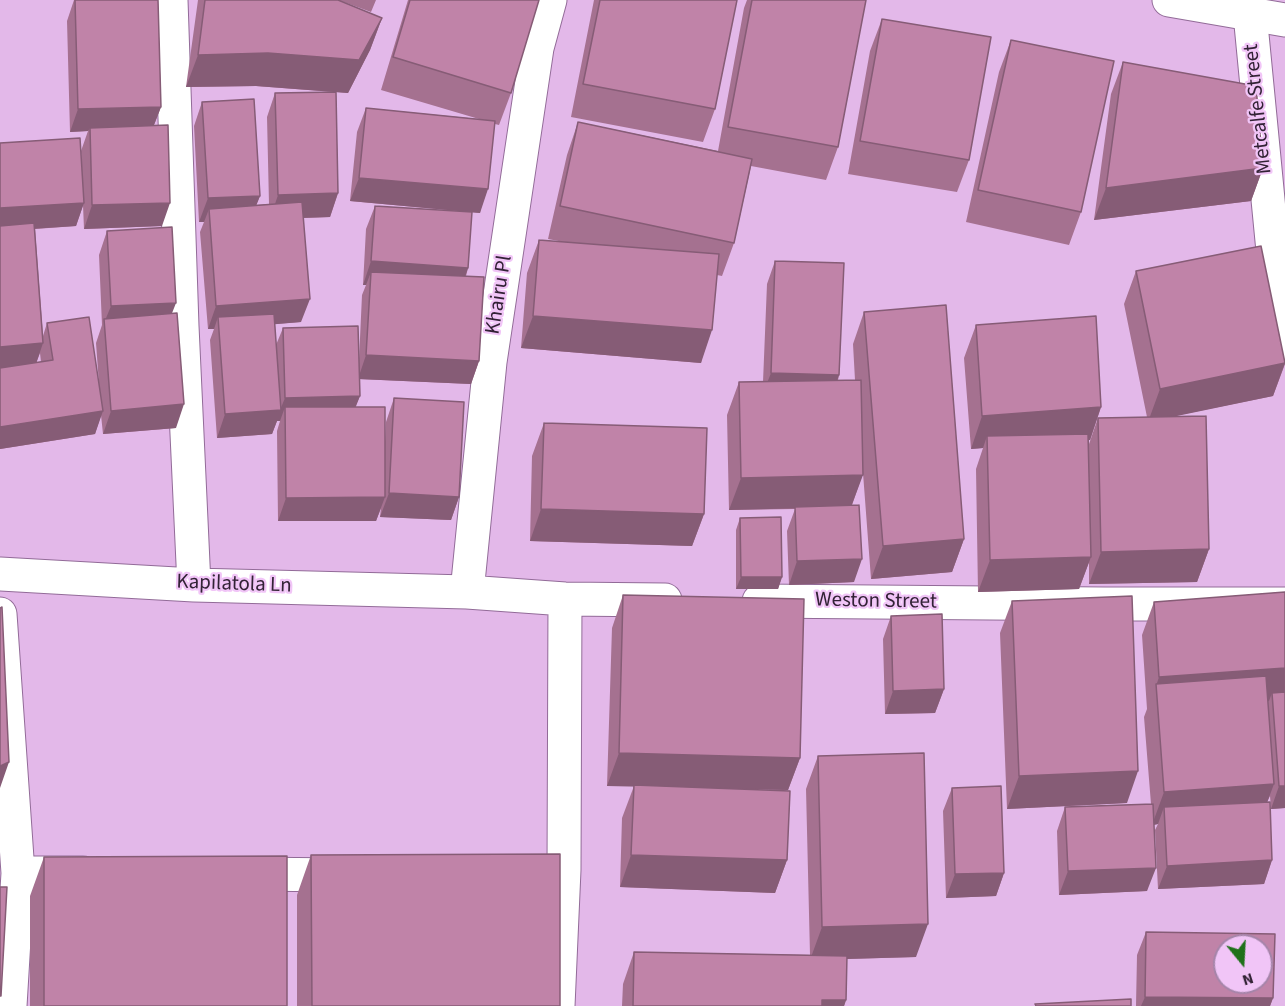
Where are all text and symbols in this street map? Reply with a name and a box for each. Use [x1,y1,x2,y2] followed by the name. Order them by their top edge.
[1240,43,1278,175] street label: Metcalfe Street
[481,254,519,336] street label: Khairu Pl
[176,570,292,600] street label: Kapilatola Ln
[815,588,937,616] street label: Weston Street
[1213,934,1273,994] north arrow
[1239,967,1256,991] text: N

